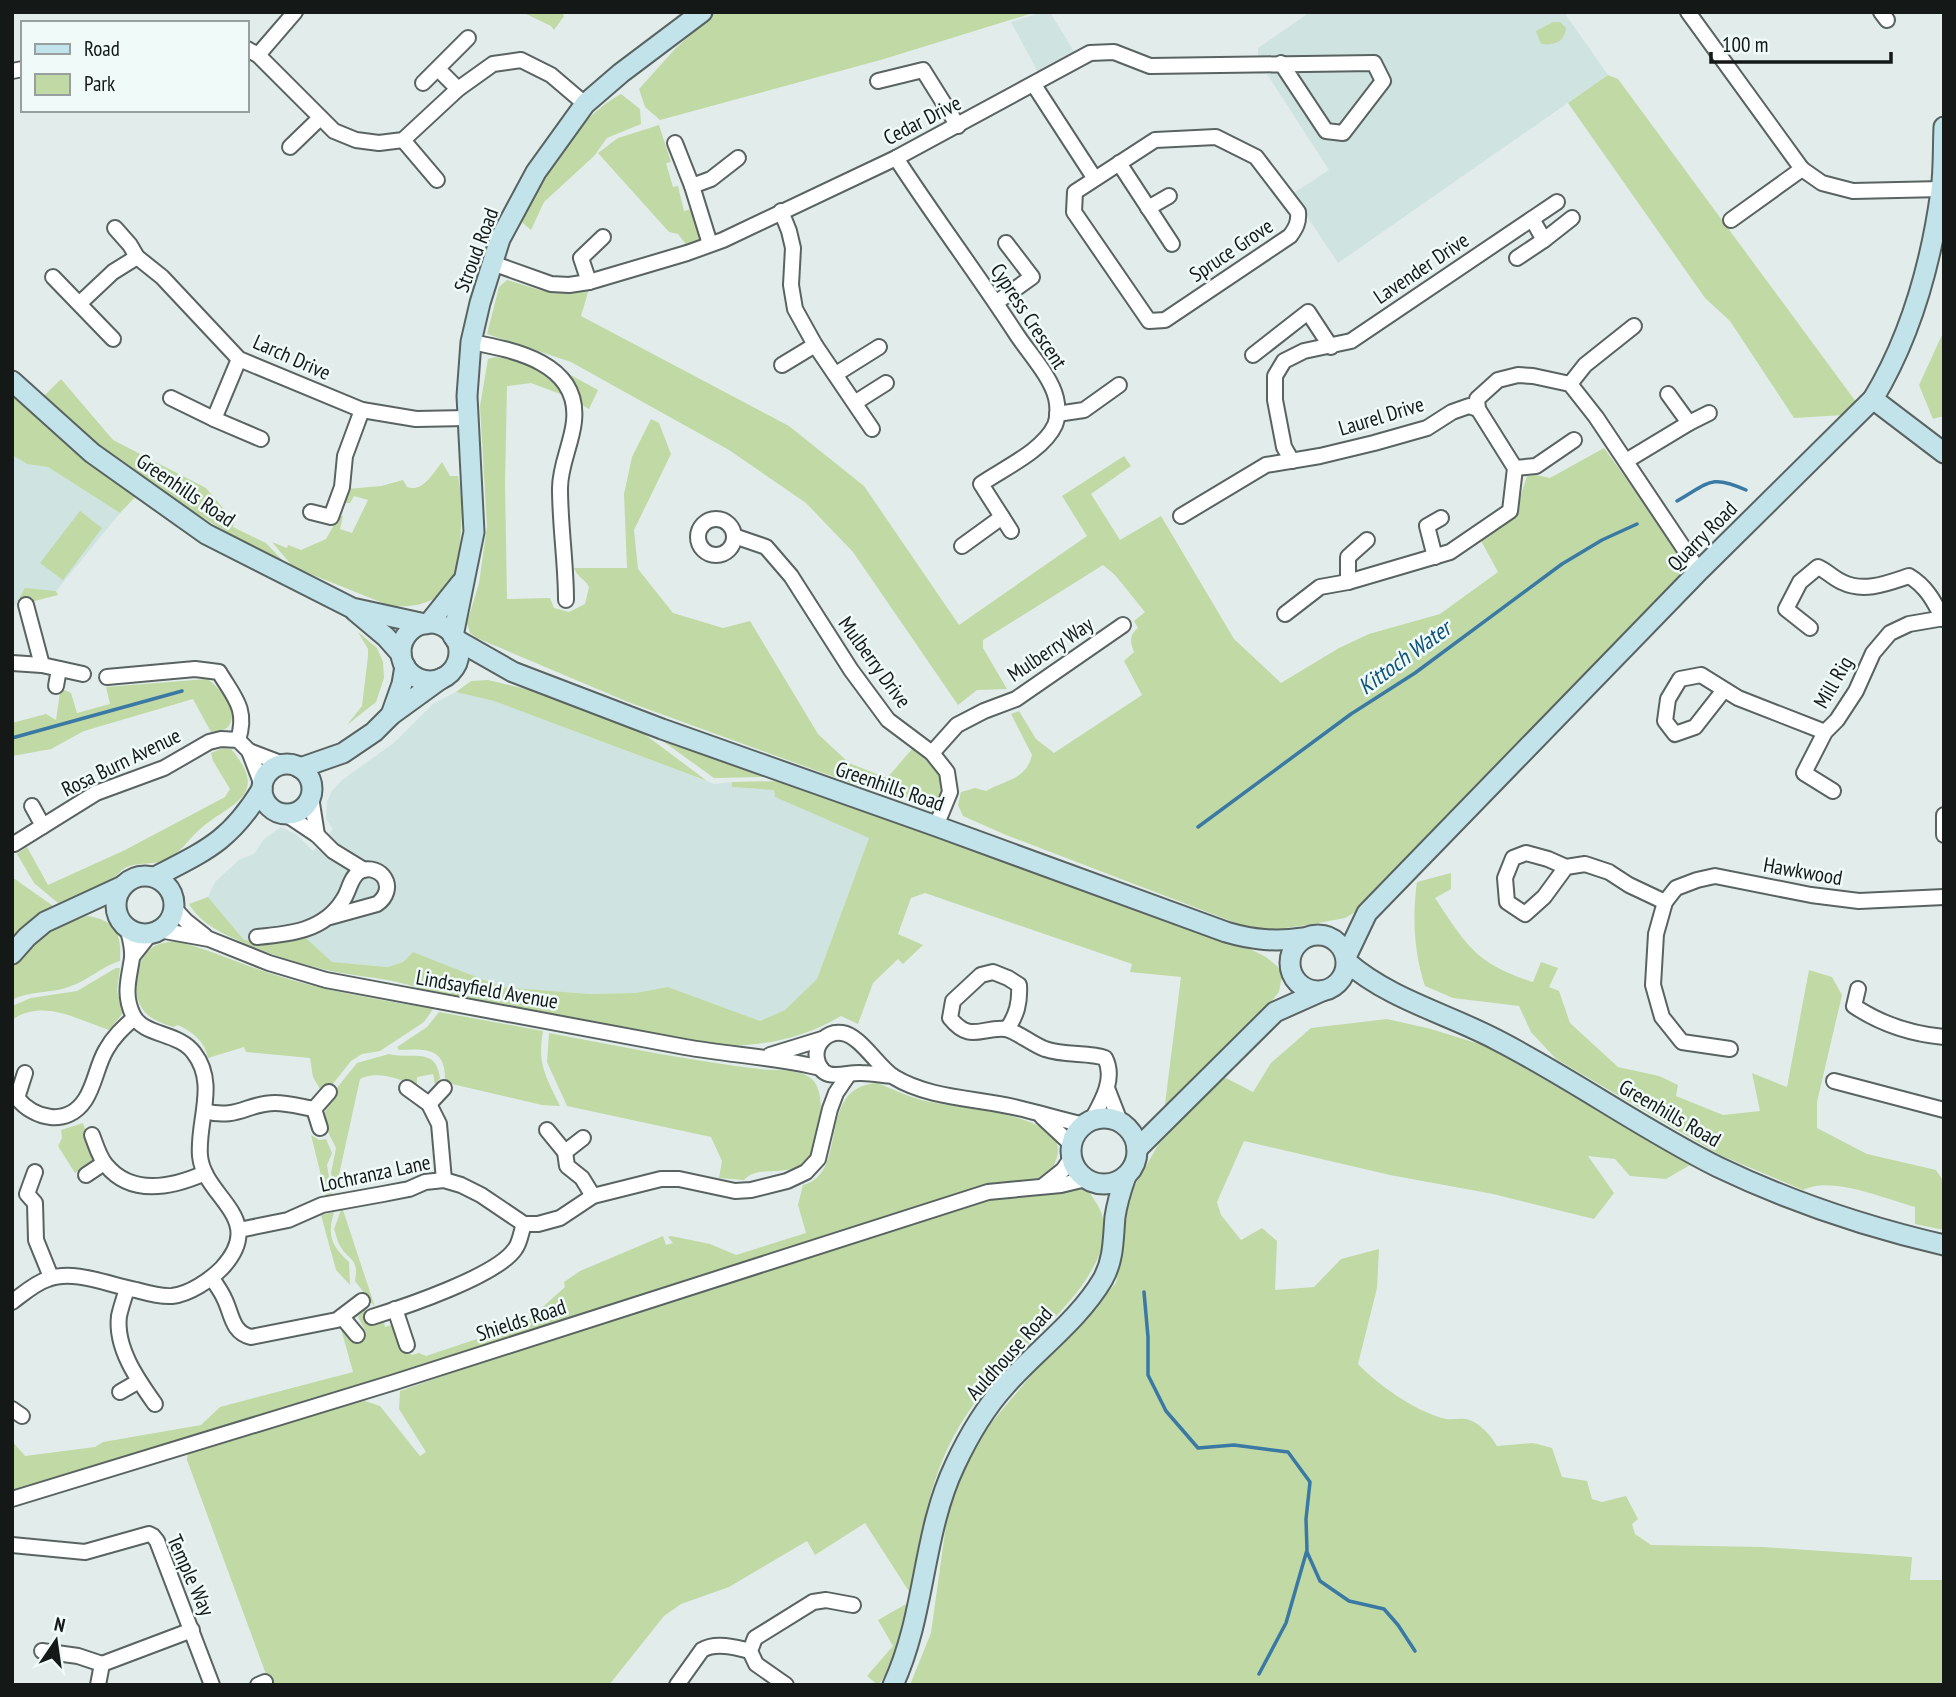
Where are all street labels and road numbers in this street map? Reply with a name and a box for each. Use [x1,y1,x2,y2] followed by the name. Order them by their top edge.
[879,89,965,151] street label: Cedar Drive
[448,204,504,296] street label: Stroud Road
[1184,212,1278,288] street label: Spruce Grove
[1368,226,1474,310] street label: Lavender Drive
[985,258,1073,374] street label: Cypress Crescent
[249,328,335,386] street label: Larch Drive
[1335,390,1427,442] street label: Laurel Drive
[131,447,241,533] street label: Greenhills Road
[1661,495,1743,577] street label: Quarry Road
[1002,610,1098,688] street label: Mulberry Way
[833,611,917,713] street label: Mulberry Drive
[1807,651,1859,713] street label: Mill Rig
[57,722,185,802] street label: Rosa Burn Avenue
[832,755,948,817] street label: Greenhills Road
[1761,851,1845,891] street label: Hawkwood
[414,963,560,1015] street label: Lindsayfield Avenue
[1614,1073,1726,1153] street label: Greenhills Road
[317,1148,433,1198] street label: Lochranza Lane
[473,1293,569,1347] street label: Shields Road
[960,1301,1058,1405] street label: Auldhouse Road
[161,1530,221,1620] street label: Temple Way

